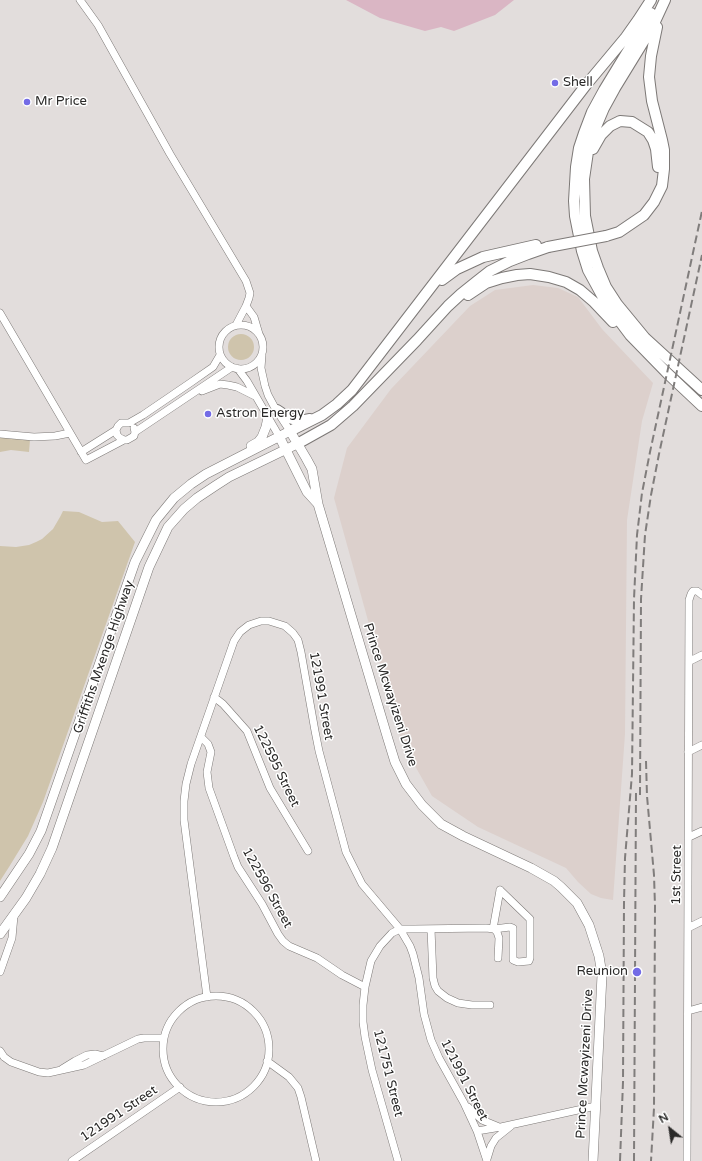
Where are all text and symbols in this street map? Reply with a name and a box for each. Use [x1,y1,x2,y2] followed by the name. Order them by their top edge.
[563,75,593,91] place label: Shell
[550,78,560,88] marker: Shell
[35,94,87,110] place label: Mr Price
[22,97,32,107] marker: Mr Price
[216,406,304,422] place label: Astron Energy
[203,409,213,419] marker: Astron Energy
[70,578,138,736] street label: Griffiths Mxenge Highway
[359,621,421,769] street label: Prince Mcwayizeni Drive
[306,651,336,741] street label: 121991 Street
[249,722,303,810] street label: 122595 Street
[238,845,296,931] street label: 122596 Street
[669,845,685,905] street label: 1st Street
[576,964,628,980] place label: Reunion
[631,966,643,978] marker: Reunion
[573,989,597,1139] street label: Prince Mcwayizeni Drive
[370,1028,406,1118] street label: 121751 Street
[437,1037,491,1123] street label: 121991 Street
[78,1083,160,1145] street label: 121991 Street
[650,1109,690,1149] north arrow
[657,1110,671,1126] text: N

